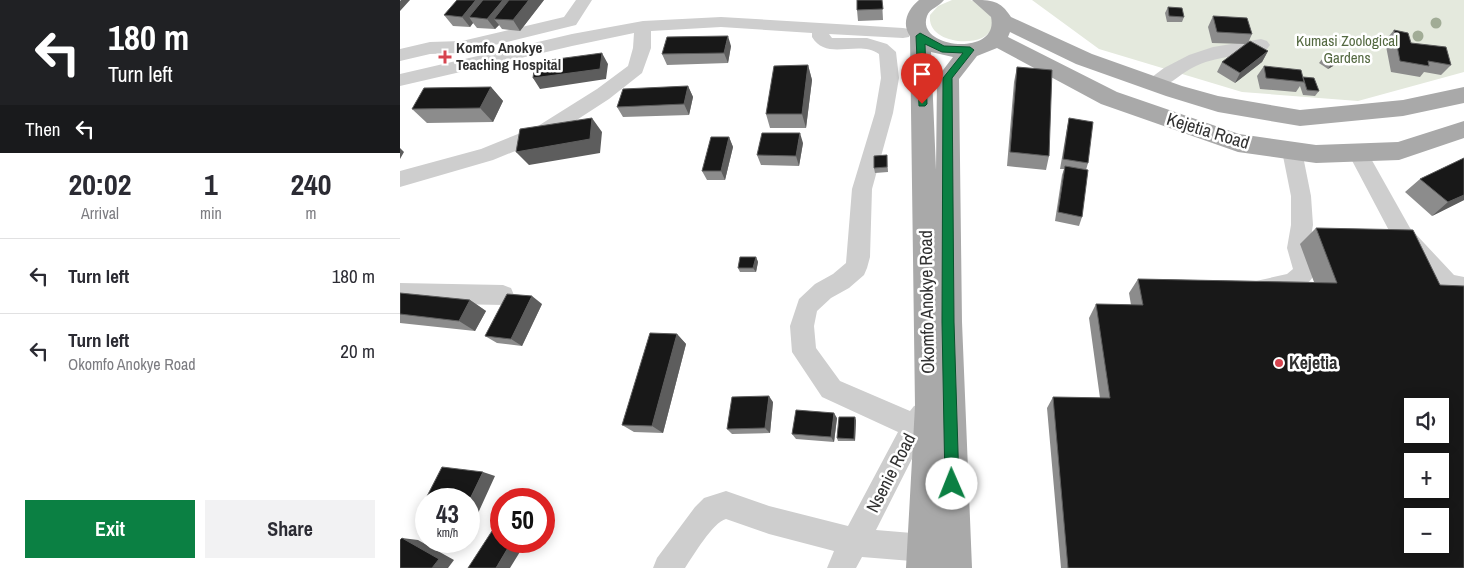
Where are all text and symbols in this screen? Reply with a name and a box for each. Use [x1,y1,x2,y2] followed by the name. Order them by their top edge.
[108,14,189,61] text: 180 m
[25,20,90,85] icon: left
[1296,30,1398,68] park label: Kumasi Zoological Gardens
[456,37,561,75] place label: Komfo Anokye Teaching Hospital
[438,50,452,64] marker: Komfo Anokye Teaching Hospital
[901,53,943,104] pin
[108,59,173,89] text: Turn left
[908,60,936,88] icon: arrive
[1164,106,1253,155] street label: Kejetia Road
[71,115,99,143] icon: left
[25,116,61,142] text: Then
[69,164,131,204] text: 20:02
[204,164,218,204] text: 1
[290,164,331,204] text: 240
[81,202,119,224] text: Arrival
[200,202,222,224] text: min
[305,202,316,224] text: m
[913,230,940,374] street label: Okomfo Anokye Road
[25,262,53,290] icon: left
[68,263,129,289] text: Turn left
[332,263,375,289] text: 180 m
[68,327,129,353] text: Turn left
[25,337,53,365] icon: left
[340,338,375,364] text: 20 m
[1289,350,1338,375] place label: Kejetia
[68,353,196,375] text: Okomfo Anokye Road
[1273,357,1285,369] marker: Kejetia
[1404,398,1449,553] map controls
[1404,398,1449,443] button: sound
[860,429,921,517] street label: Nsenie Road
[1404,453,1449,498] button: +
[925,457,977,509] position arrow
[490,488,555,553] speed limit sign: 50
[436,497,459,531] text: 43
[25,500,195,558] button: Exit
[205,500,375,558] button: Share
[1404,508,1449,553] button: −
[437,525,458,541] text: km/h

